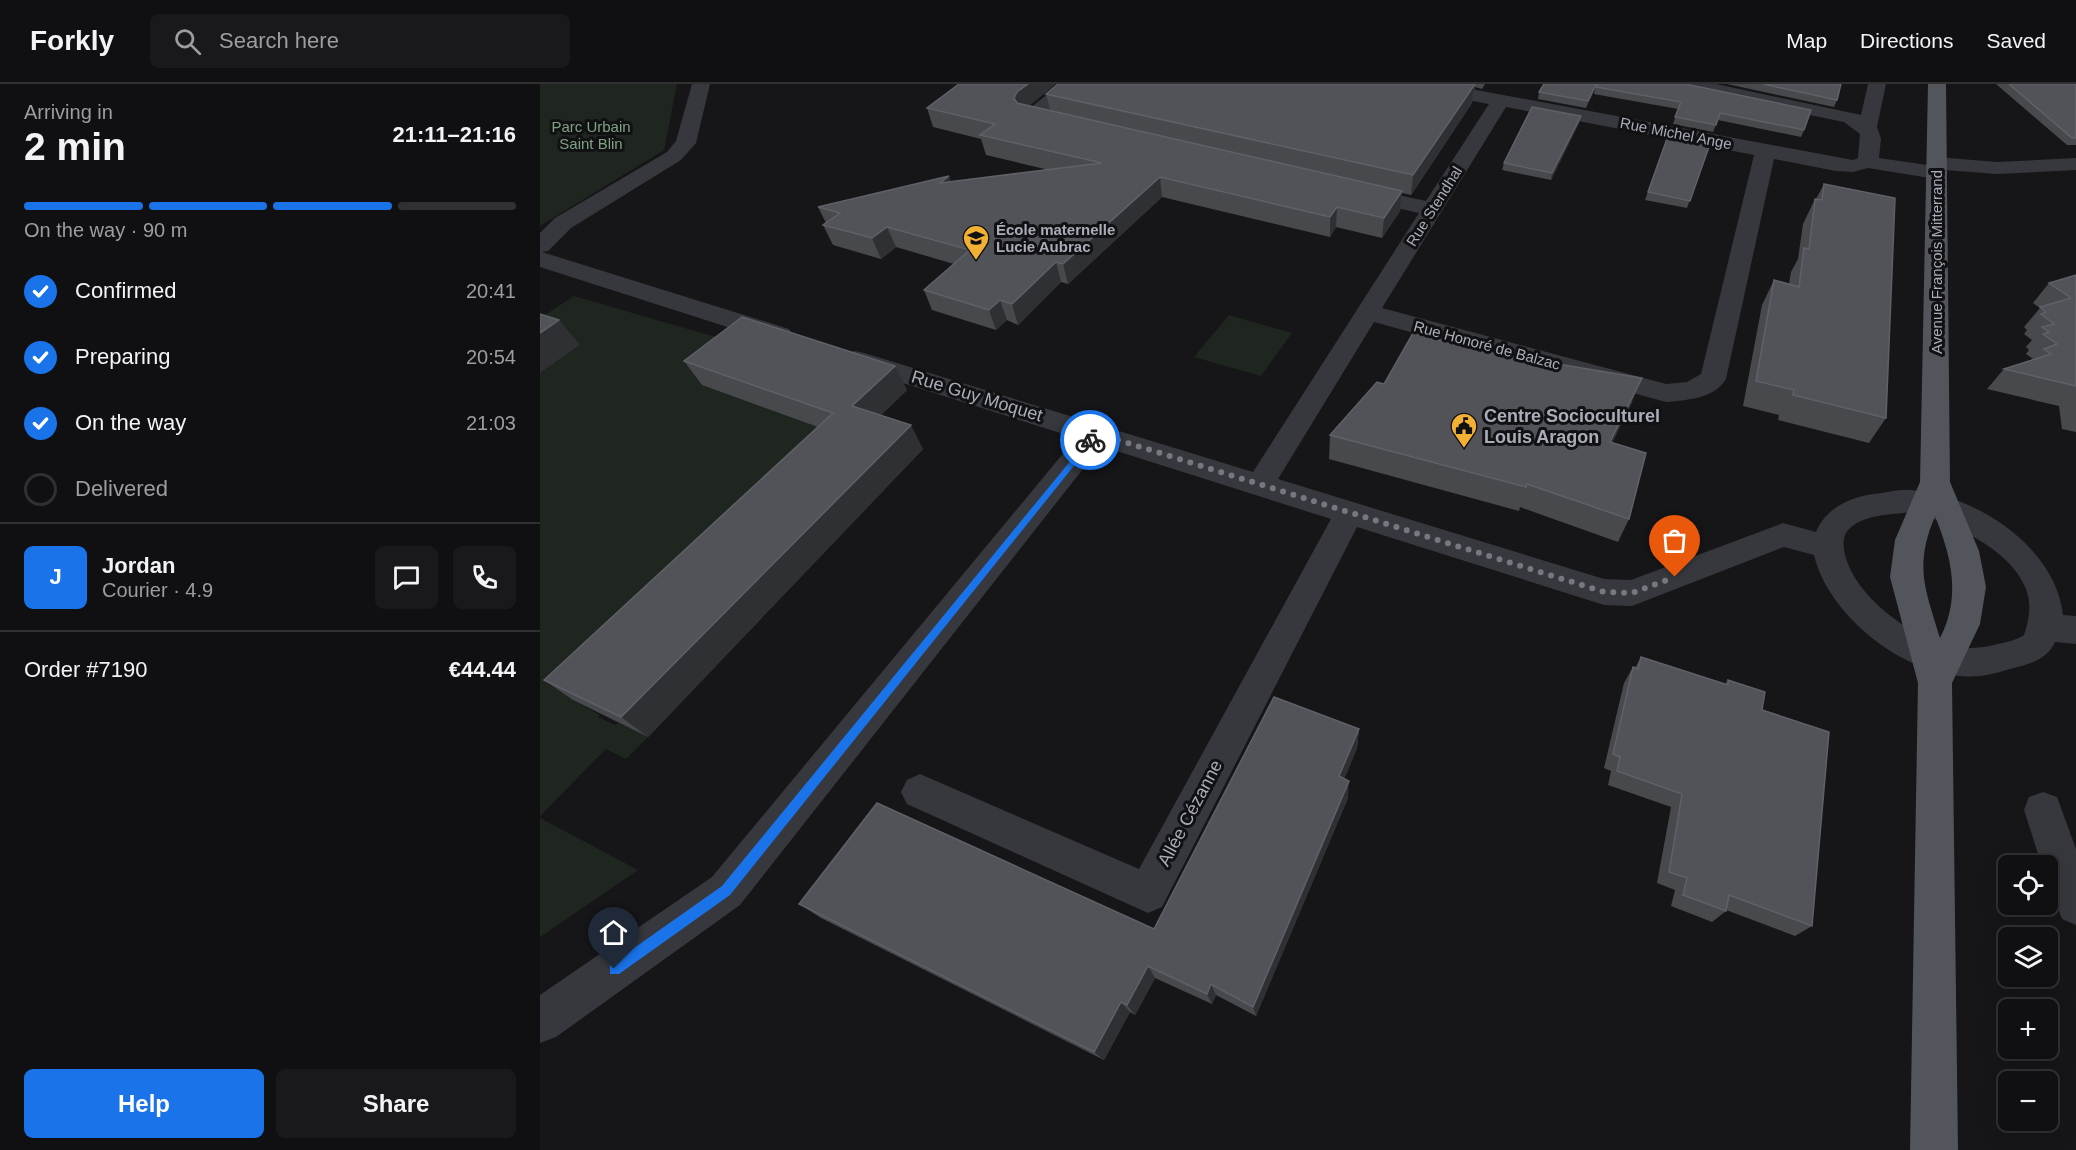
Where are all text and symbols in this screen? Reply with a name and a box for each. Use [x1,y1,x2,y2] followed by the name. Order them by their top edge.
[150,14,570,68] search box
[30,25,114,56] text: Forkly
[171,25,204,58] icon: search
[219,28,339,53] text: Search here
[1786,29,1827,52] text: Map
[1860,29,1953,52] text: Directions
[1986,29,2046,52] text: Saved
[24,101,113,123] text: Arriving in
[1619,114,1733,152] street label: Rue Michel Ange
[551,118,631,152] park label: Parc Urbain Saint Blin
[392,122,516,147] text: 21:11–21:16
[24,125,126,168] text: 2 min
[1403,163,1465,249] street label: Rue Stendhal
[1928,170,1945,354] street label: Avenue François Mitterrand
[24,219,187,241] text: On the way · 90 m
[996,221,1115,255] place label: École maternelle Lucie Aubrac
[961,223,991,261] school or university icon: École maternelle Lucie Aubrac
[24,275,57,308] icon: check
[75,278,176,303] text: Confirmed
[466,280,516,302] text: 20:41
[1412,317,1563,373] street label: Rue Honoré de Balzac
[24,341,57,374] icon: check
[75,344,170,369] text: Preparing
[466,346,516,368] text: 20:54
[909,367,1045,425] street label: Rue Guy Moquet
[1484,406,1660,447] place label: Centre Socioculturel Louis Aragon
[24,407,57,440] icon: check
[75,410,186,435] text: On the way
[1060,410,1120,470] courier
[1449,411,1479,449] public building icon: Centre Socioculturel Louis Aragon
[466,412,516,434] text: 21:03
[1074,424,1107,457] icon: bike
[75,476,168,501] text: Delivered
[1649,515,1700,577] pin
[1658,524,1691,557] icon: bag
[375,546,438,609] button: chat
[453,546,516,609] button: phone
[102,553,175,578] text: Jordan
[49,564,62,589] text: J
[102,579,213,601] text: Courier · 4.9
[24,657,148,682] text: Order #7190
[449,657,516,682] text: €44.44
[1154,757,1226,869] street label: Allée Cézanne
[1998,855,2058,1131] map controls
[1998,855,2058,915] button: locate
[588,907,639,969] pin
[597,916,630,949] icon: home
[1998,927,2058,987] button: layers
[1998,999,2058,1059] button: +
[24,1069,264,1138] button: Help
[276,1069,516,1138] button: Share
[1998,1071,2058,1131] button: −

